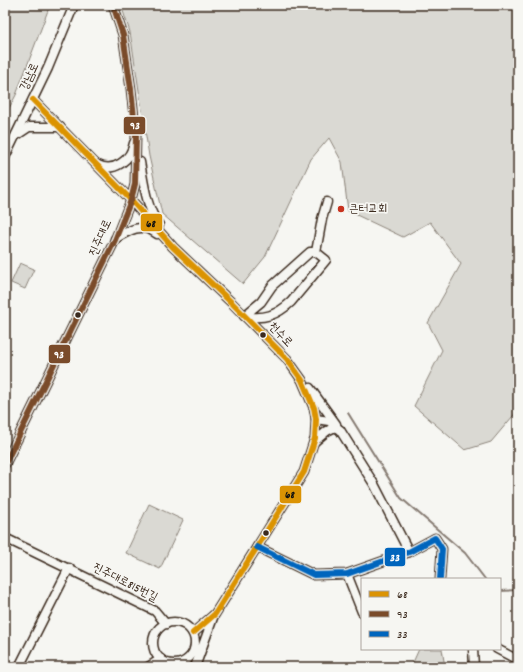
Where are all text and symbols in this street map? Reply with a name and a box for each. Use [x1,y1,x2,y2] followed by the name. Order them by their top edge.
[16,60,44,94] street label: 강남로
[123,116,146,135] line badge: 93
[130,119,140,135] text: 93
[349,201,388,218] place label: 큰터교회
[336,204,346,214] marker: 큰터교회
[140,213,163,232] line badge: 68
[85,217,117,259] street label: 진주대로
[146,217,156,233] text: 68
[73,310,83,320] unlabelled marker
[264,319,296,351] street label: 천수로
[258,330,268,340] unlabelled marker
[48,344,71,364] line badge: 93
[54,348,64,364] text: 93
[279,485,302,504] line badge: 68
[285,488,295,504] text: 68
[261,528,271,538] unlabelled marker
[384,547,406,567] line badge: 33
[390,551,400,567] text: 33
[90,559,161,607] street label: 진주대로815번길
[361,578,501,650] legend
[397,587,408,604] text: 68
[397,607,408,624] text: 93
[397,627,408,644] text: 33

